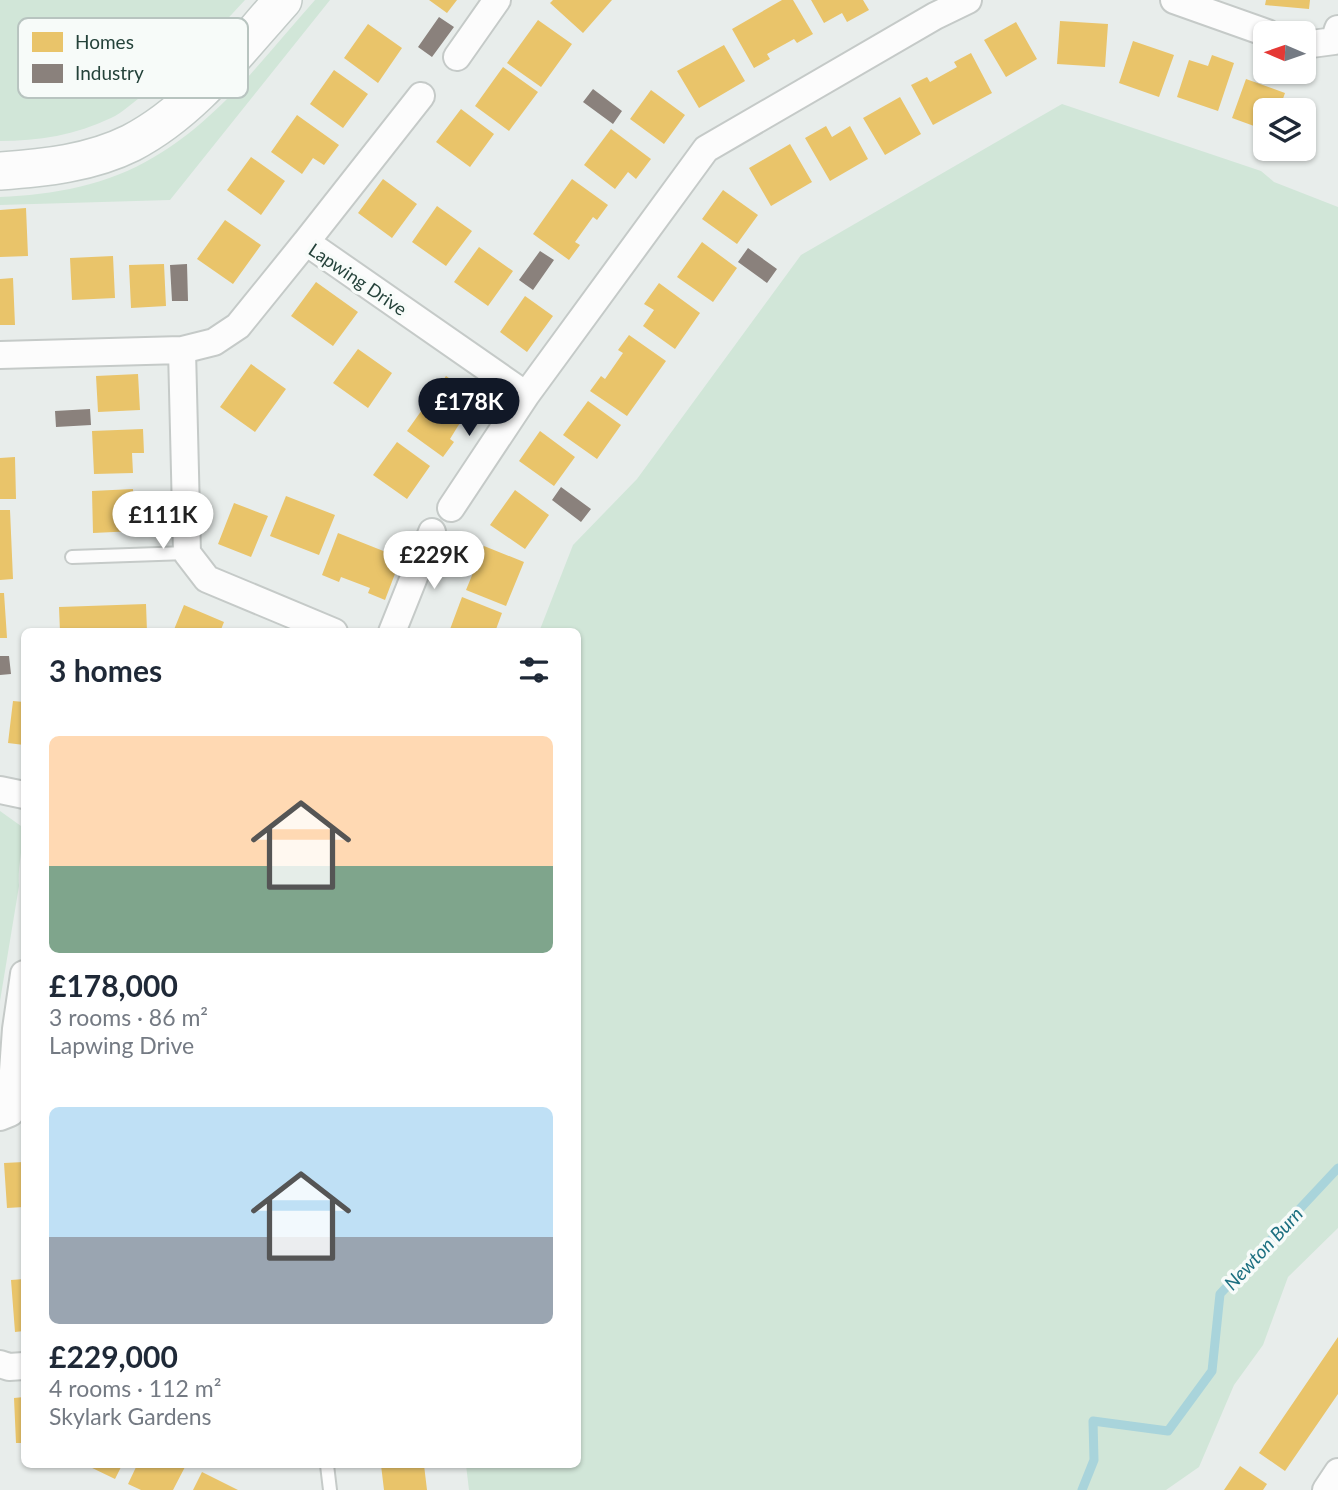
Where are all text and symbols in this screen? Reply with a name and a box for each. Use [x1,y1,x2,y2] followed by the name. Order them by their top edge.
[18,18,248,98] legend
[1253,21,1316,84] north arrow
[1253,21,1316,161] map controls
[75,30,134,53] text: Homes
[75,61,144,84] text: Industry
[1253,98,1316,161] button: layers
[305,238,411,320] street label: Lapwing Drive
[420,378,518,438] pin: £178K
[434,387,504,415] text: £178K
[114,491,212,551] pin: £111K
[128,500,198,528] text: £111K
[385,532,483,591] pin: £229K
[399,540,469,568] text: £229K
[515,651,553,689] icon: filters
[49,652,162,688] text: 3 homes
[238,782,364,908] icon: home
[49,967,178,1003] text: £178,000
[49,1003,208,1031] text: 3 rooms · 86 m²
[49,1031,194,1059] text: Lapwing Drive
[238,1153,364,1279] icon: home
[1219,1202,1307,1294] water label: Newton Burn
[49,1338,178,1374] text: £229,000
[49,1374,221,1402] text: 4 rooms · 112 m²
[49,1402,212,1430] text: Skylark Gardens

